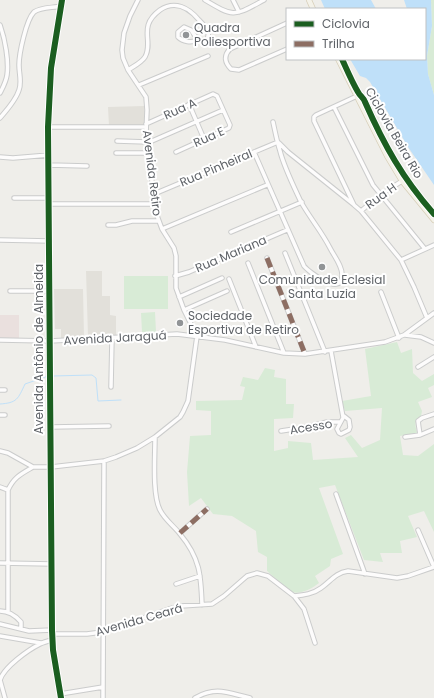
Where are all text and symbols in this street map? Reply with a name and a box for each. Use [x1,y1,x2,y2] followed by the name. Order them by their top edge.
[286,8,426,60] legend
[322,15,370,32] text: Ciclovia
[194,19,271,50] place label: Quadra Poliesportiva
[181,30,191,40] marker: Quadra Poliesportiva
[322,35,355,52] text: Trilha
[361,84,428,182] street label: Ciclovia Beira Rio
[161,94,199,123] street label: Rua A
[191,122,227,151] street label: Rua E
[139,129,166,217] street label: Avenida Retiro
[177,145,255,191] street label: Rua Pinheiral
[362,179,400,213] street label: Rua H
[192,231,269,276] street label: Rua Mariana
[317,262,327,272] marker: Comunidade Eclesial Santa Luzia
[30,264,47,434] street label: Avenida Antônio de Almeida
[259,271,385,302] place label: Comunidade Eclesial Santa Luzia
[188,307,299,338] place label: Sociedade Esportiva de Retiro
[175,318,185,328] marker: Sociedade Esportiva de Retiro
[63,326,167,349] street label: Avenida Jaraguá
[288,415,334,438] street label: Acesso
[93,599,184,640] street label: Avenida Ceará

